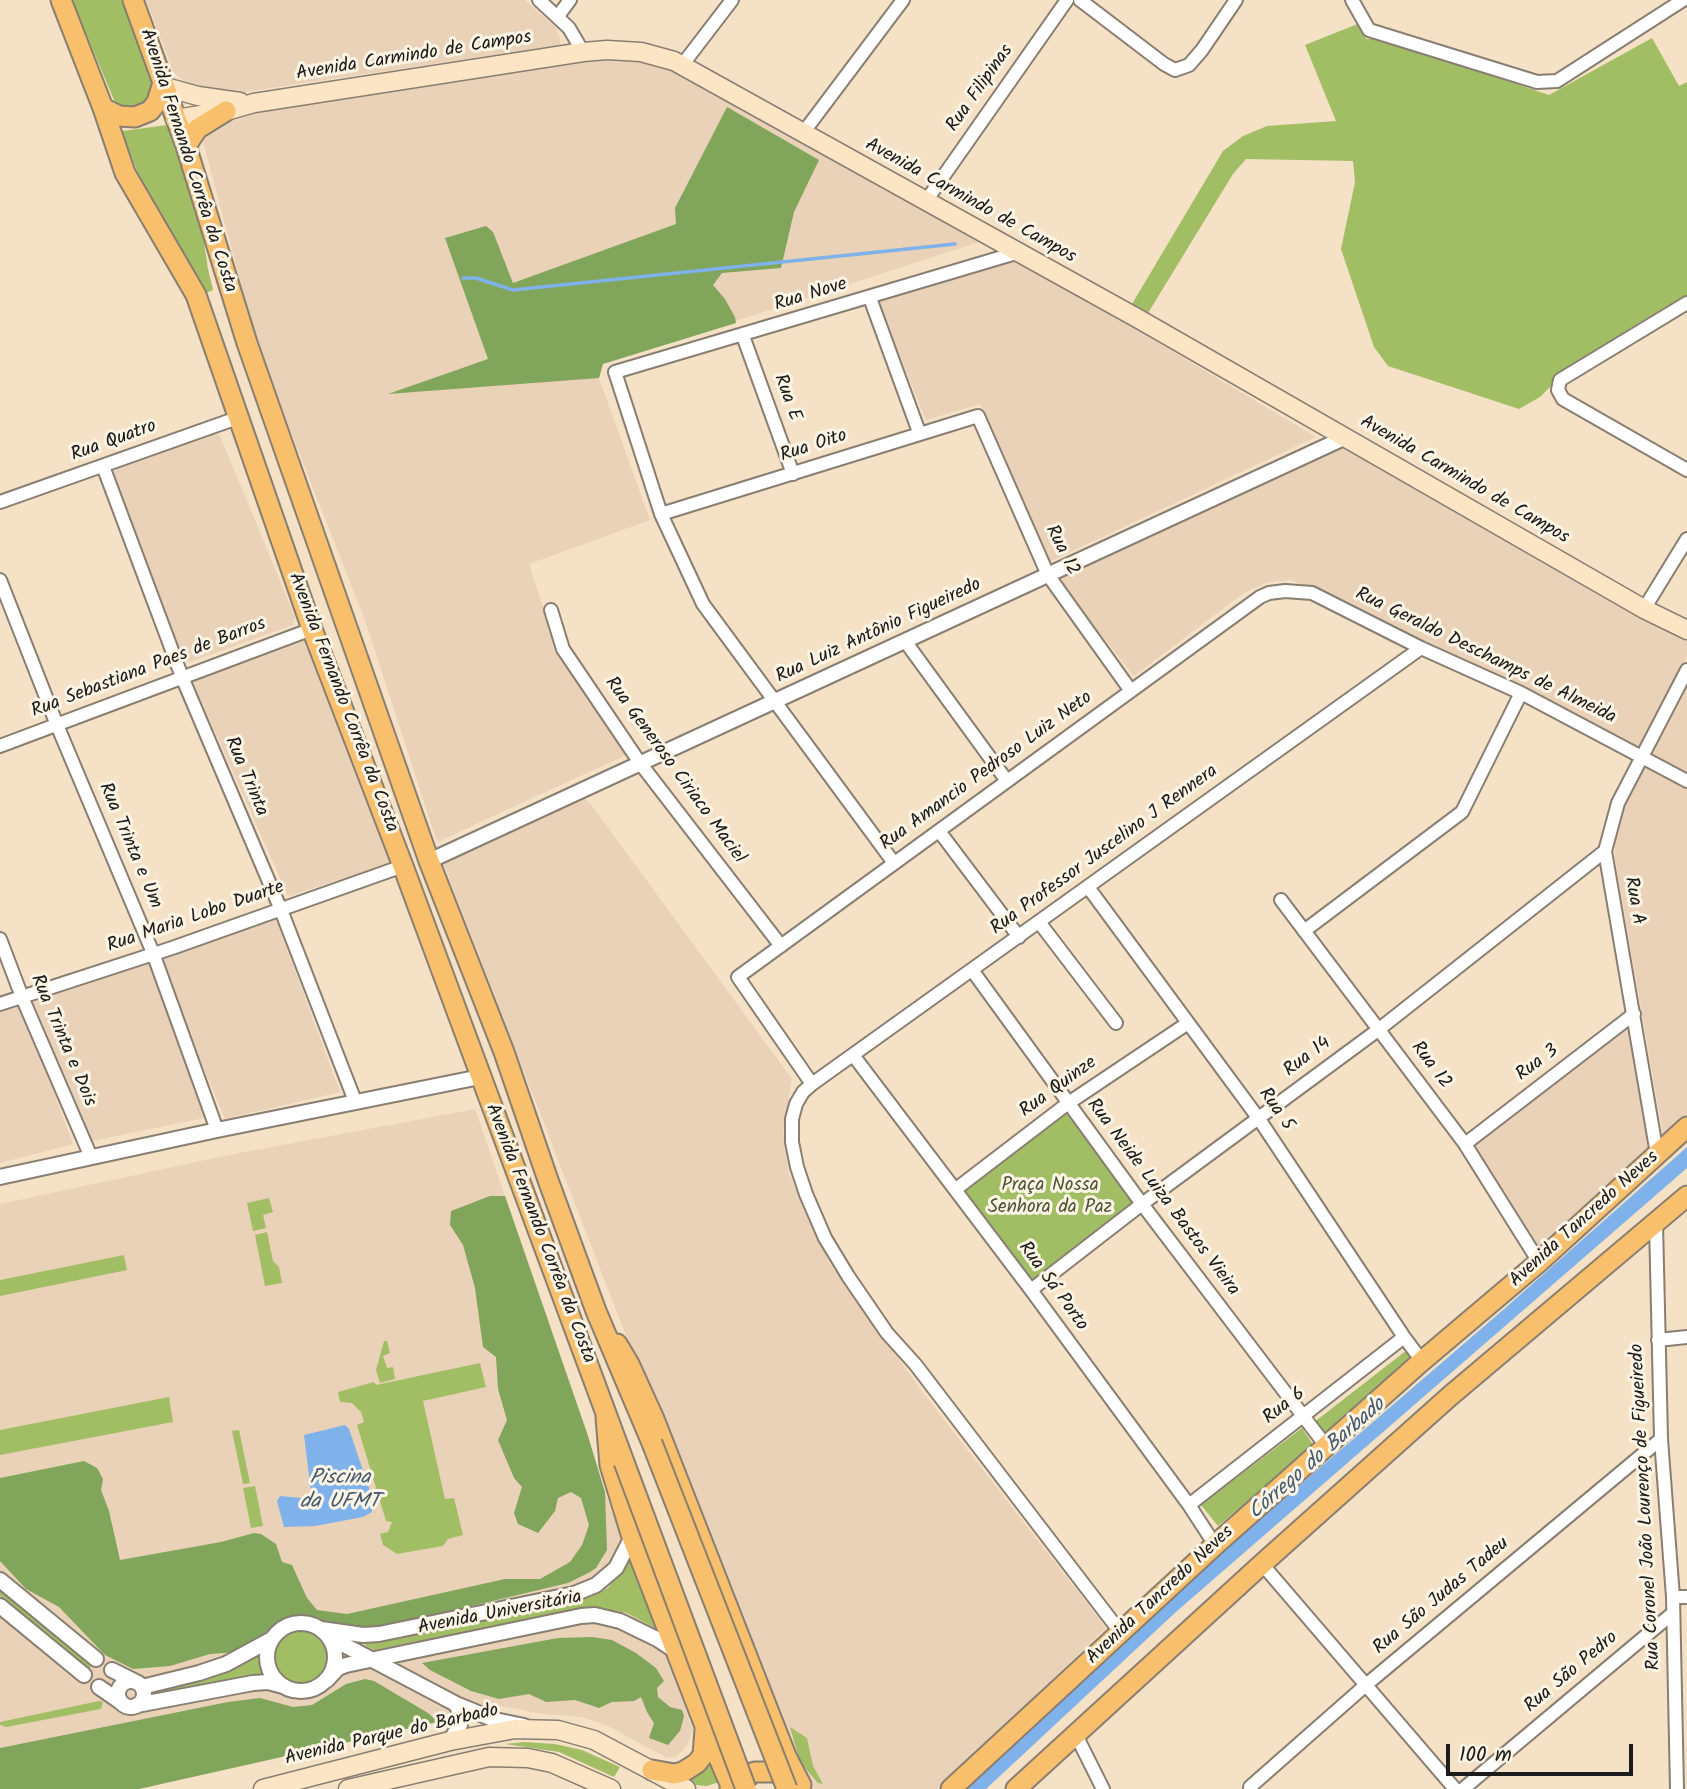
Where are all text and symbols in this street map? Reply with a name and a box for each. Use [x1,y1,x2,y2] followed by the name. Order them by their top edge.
[133,26,241,296] street label: Avenida Fernando Corrêa da Costa
[295,27,533,87] street label: Avenida Carmindo de Campos
[943,41,1019,137] street label: Rua Filipinas
[861,134,1079,270] street label: Avenida Carmindo de Campos
[772,274,850,318] street label: Rua Nove
[767,372,805,424] street label: Rua E
[1355,412,1573,550] street label: Avenida Carmindo de Campos
[68,416,160,468] street label: Rua Quatro
[778,426,850,468] street label: Rua Oito
[1039,522,1083,580] street label: Rua 12
[282,570,402,836] street label: Avenida Fernando Corrêa da Costa
[773,574,985,690] street label: Rua Luiz Antônio Figueiredo
[1351,584,1619,730] street label: Rua Geraldo Deschamps de Almeida
[29,614,269,724] street label: Rua Sebastiana Paes de Barros
[599,673,749,869] street label: Rua Generoso Ciriaco Maciel
[876,687,1098,857] street label: Rua Amancio Pedroso Luiz Neto
[218,734,272,820] street label: Rua Trinta
[987,761,1223,941] street label: Rua Professor Juscelino J Rennera
[92,780,166,912] street label: Rua Trinta e Um
[1618,875,1648,927] street label: Rua A
[105,877,287,959] street label: Rua Maria Lobo Duarte
[24,971,100,1111] street label: Rua Trinta e Dois
[1280,1033,1336,1083] street label: Rua 14
[1405,1038,1455,1094] street label: Rua 12
[1512,1041,1564,1087] street label: Rua 3
[1016,1052,1102,1124] street label: Rua Quinze
[1252,1084,1298,1136] street label: Rua 5
[1080,1095,1244,1301] street label: Rua Neide Luiza Bastos Vieira
[479,1101,599,1367] street label: Avenida Fernando Corrêa da Costa
[1506,1147,1664,1293] street label: Avenida Tancredo Neves
[988,1176,1112,1220] park label: Praça Nossa Senhora da Paz
[1012,1238,1092,1336] street label: Rua Sá Porto
[1627,1343,1667,1671] street label: Rua Coronel João Lourenço de Figueiredo
[1259,1383,1311,1431] street label: Rua 6
[1245,1394,1391,1526] water label: Córrego do Barbado
[300,1466,380,1516] water label: Piscina da UFMT
[1083,1522,1239,1670] street label: Avenida Tancredo Neves
[1369,1533,1515,1661] street label: Rua São Judas Tadeu
[416,1587,584,1641] street label: Avenida Universitária
[1521,1627,1623,1719] street label: Rua São Pedro
[283,1700,501,1772] street label: Avenida Parque do Barbado
[1449,1730,1636,1774] scale bar
[1459,1739,1512,1772] text: 100 m

